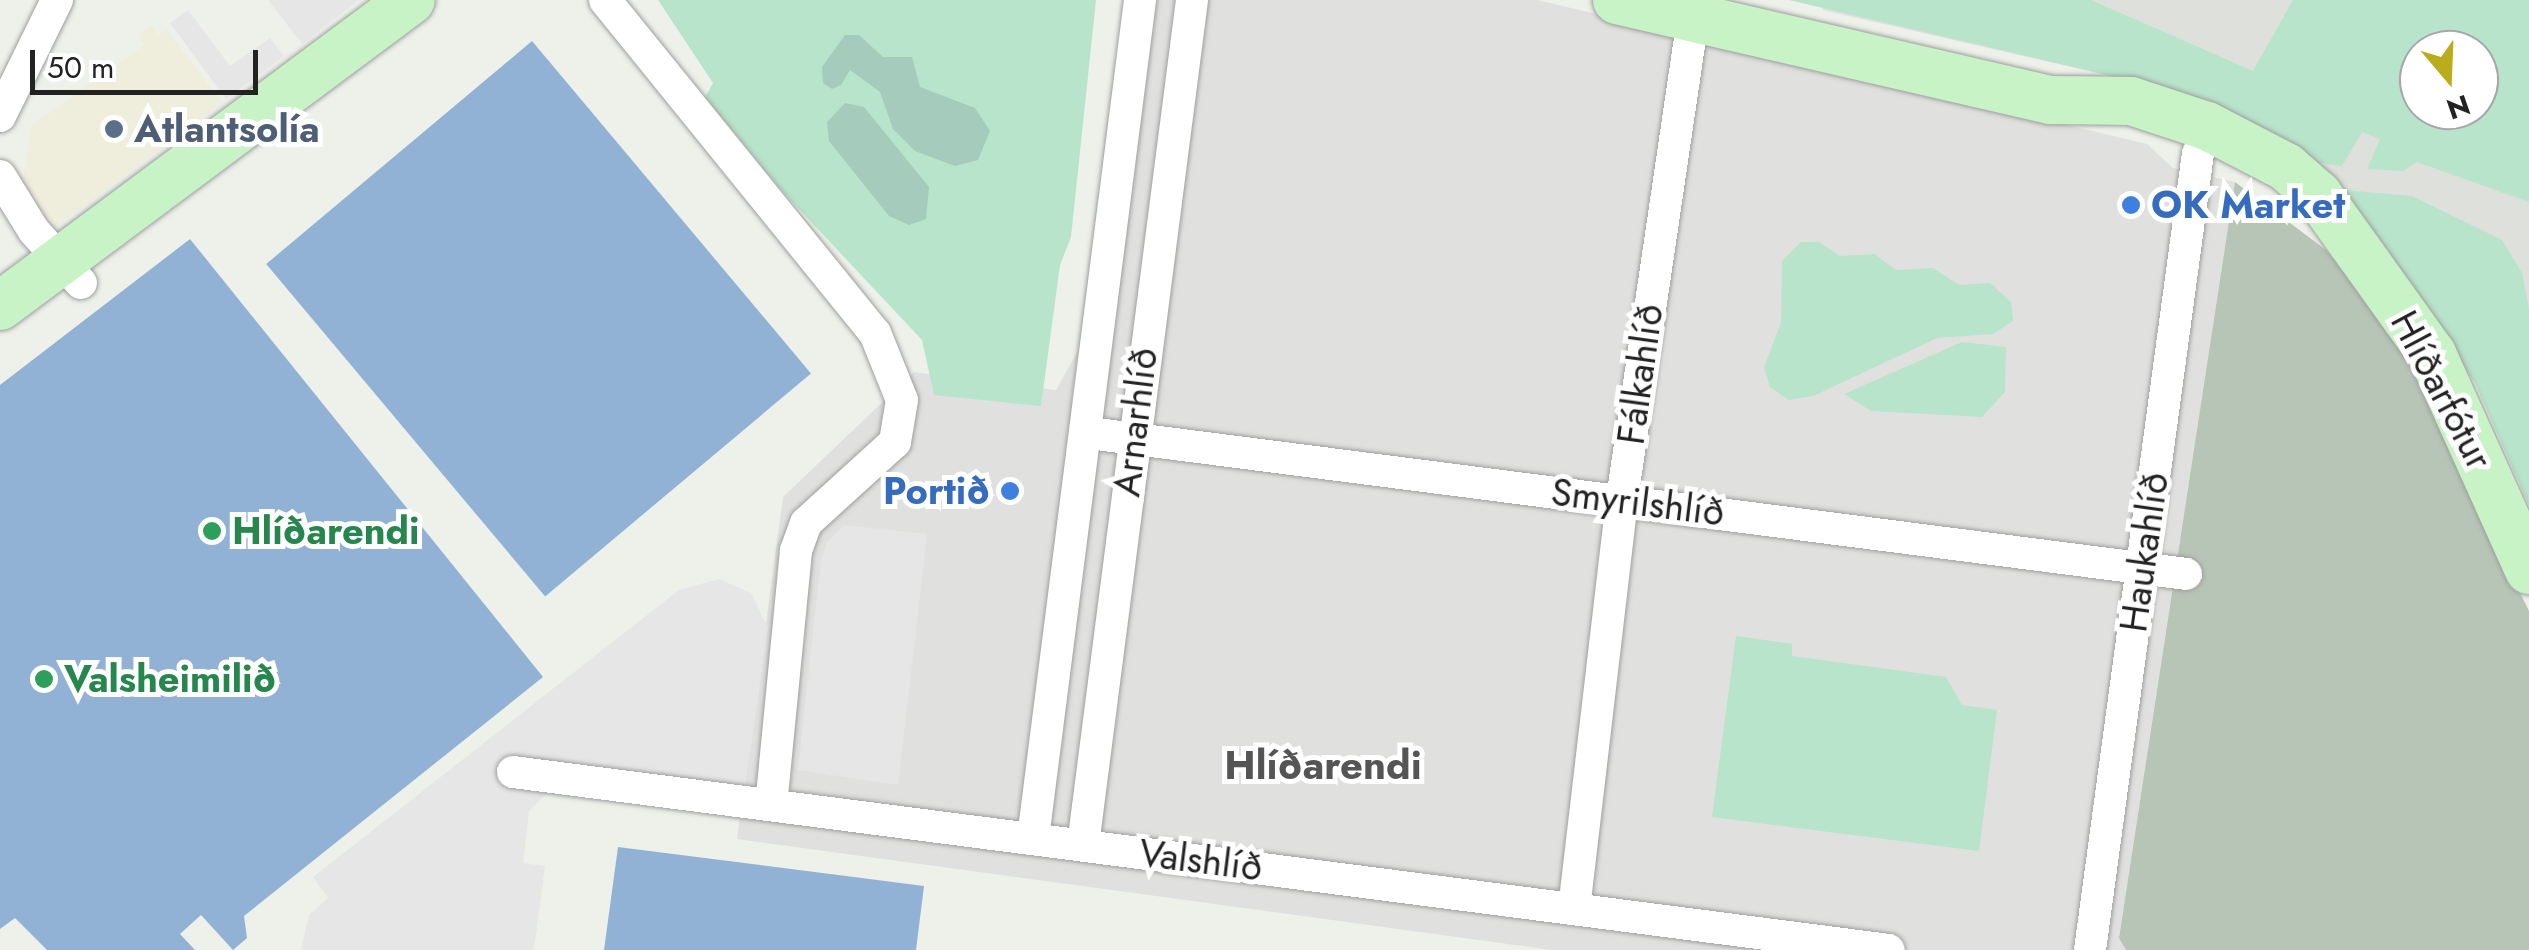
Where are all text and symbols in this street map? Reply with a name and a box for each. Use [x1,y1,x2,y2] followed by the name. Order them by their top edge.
[35,30,262,92] scale bar
[2399,30,2499,130] north arrow
[47,46,114,89] text: 50 m
[2441,84,2475,130] text: N
[134,106,320,152] place label: Atlantsolía
[103,118,125,140] marker: Atlantsolía
[2151,182,2345,228] place label: OK Market
[2120,194,2142,216] marker: OK Market
[1608,301,1672,447] street label: Fálkahlíð
[2381,303,2503,477] street label: Hlíðarfótur
[1103,345,1167,499] street label: Arnarhlíð
[883,468,990,514] place label: Portið
[1549,469,1727,535] street label: Smyrilshlíð
[2110,469,2178,635] street label: Haukahlíð
[999,480,1021,502] marker: Portið
[232,508,419,554] place label: Hlíðarendi
[201,520,223,542] marker: Hlíðarendi
[64,656,276,702] place label: Valsheimilið
[33,668,55,690] marker: Valsheimilið
[1224,741,1422,789] district label: Hlíðarendi
[1137,830,1265,890] street label: Valshlíð

